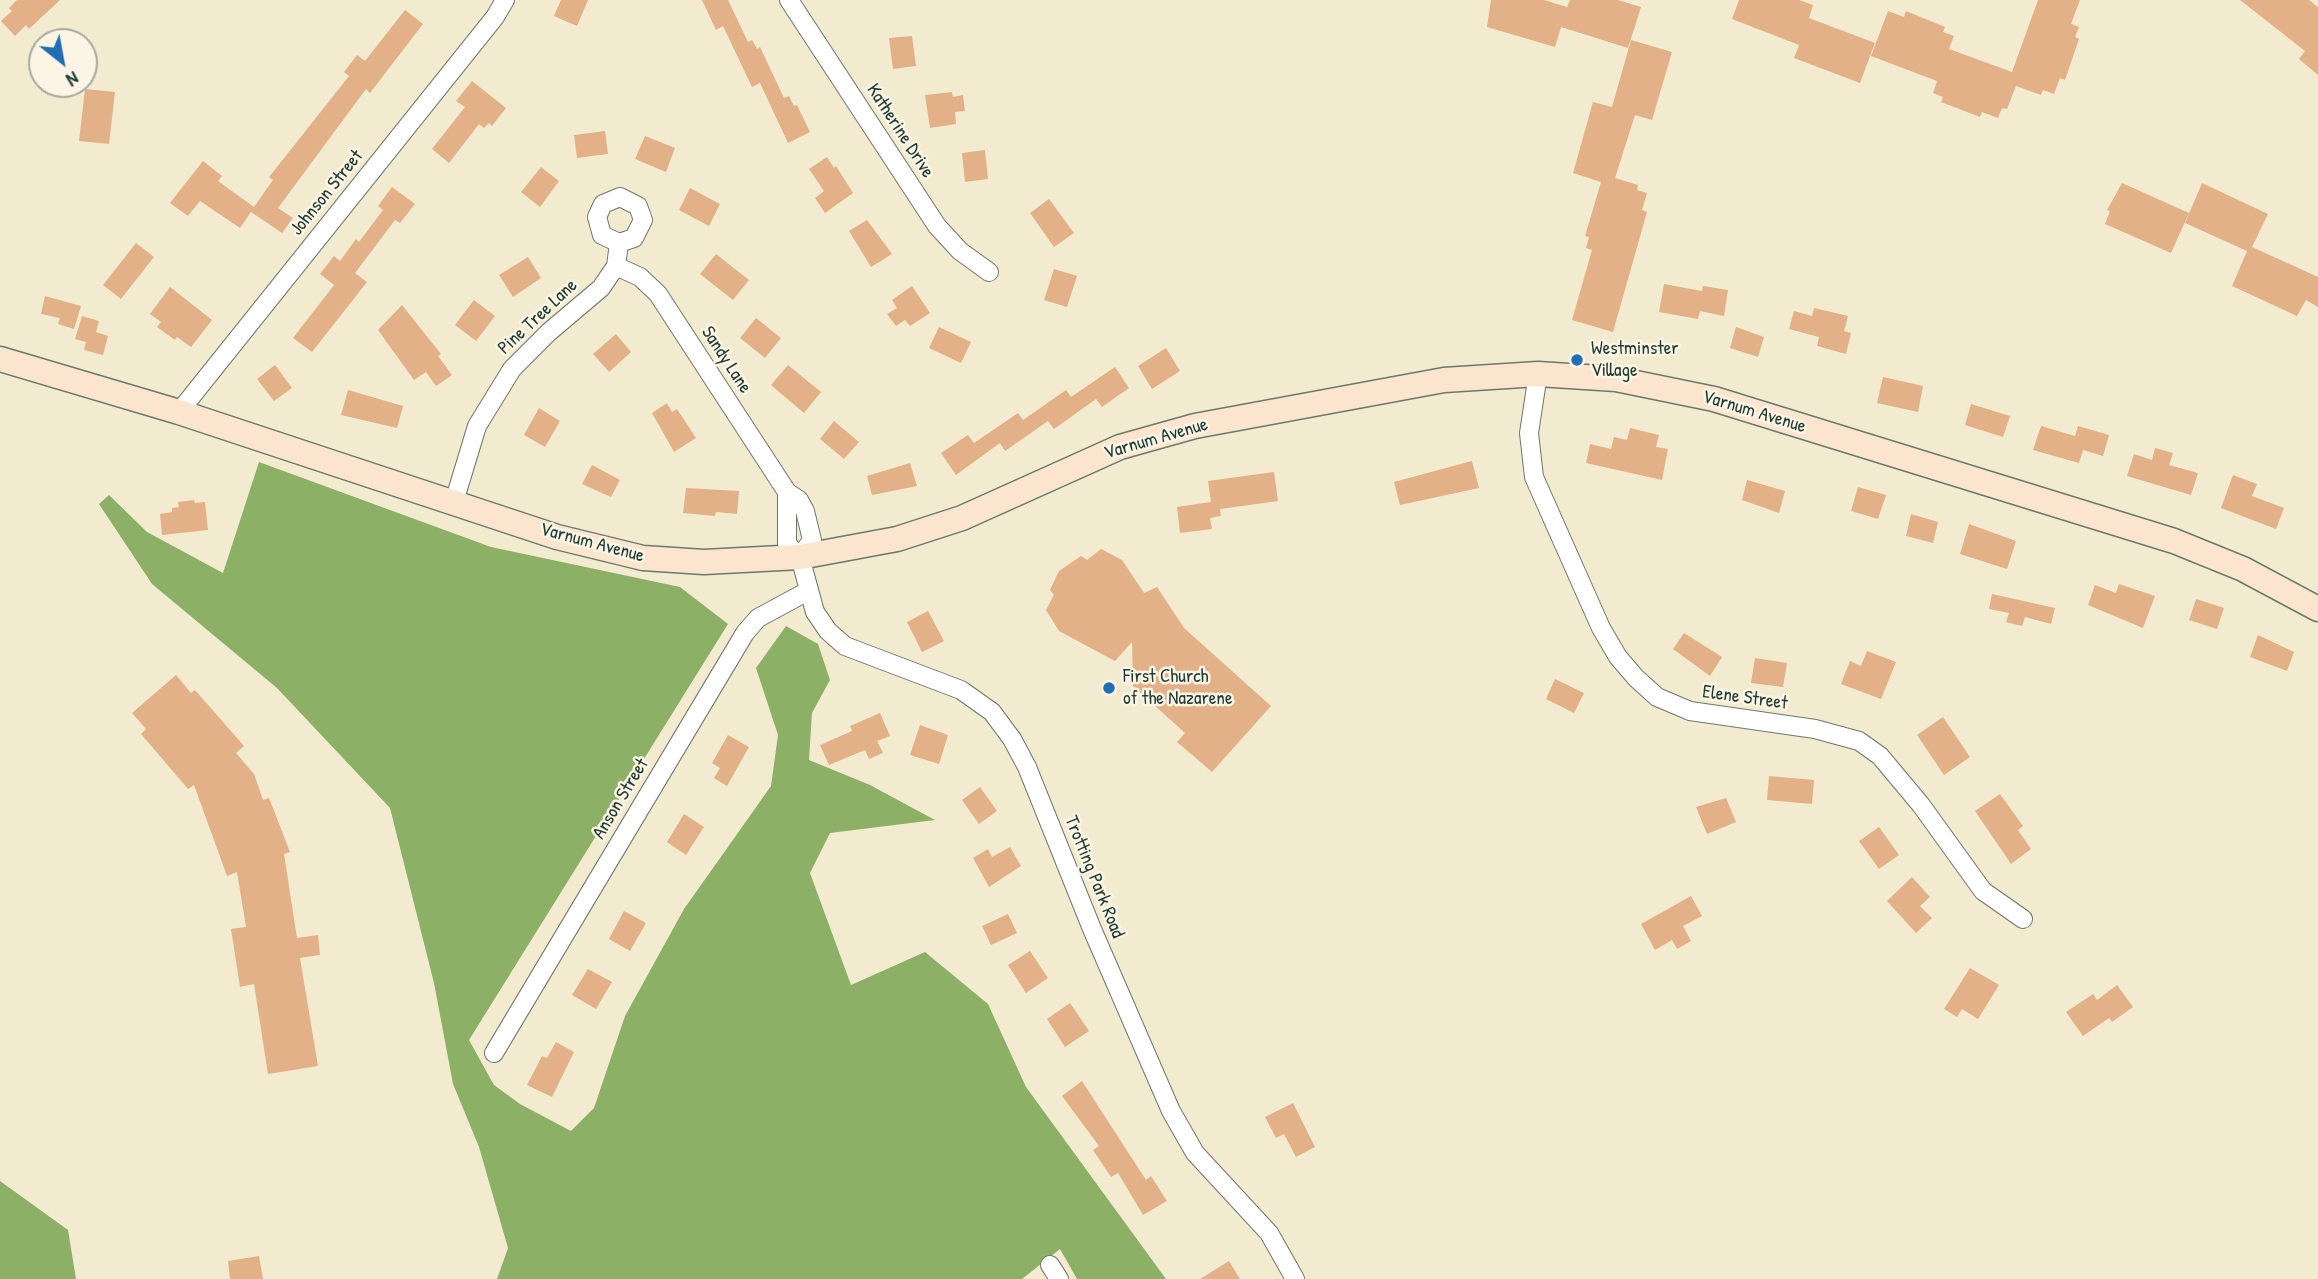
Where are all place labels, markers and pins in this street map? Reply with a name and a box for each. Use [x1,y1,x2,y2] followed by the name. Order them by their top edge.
[1591,338,1679,382] place label: Westminster Village
[1569,352,1585,368] marker: Westminster Village
[1123,666,1232,710] place label: First Church of the Nazarene
[1101,680,1117,696] marker: First Church of the Nazarene

